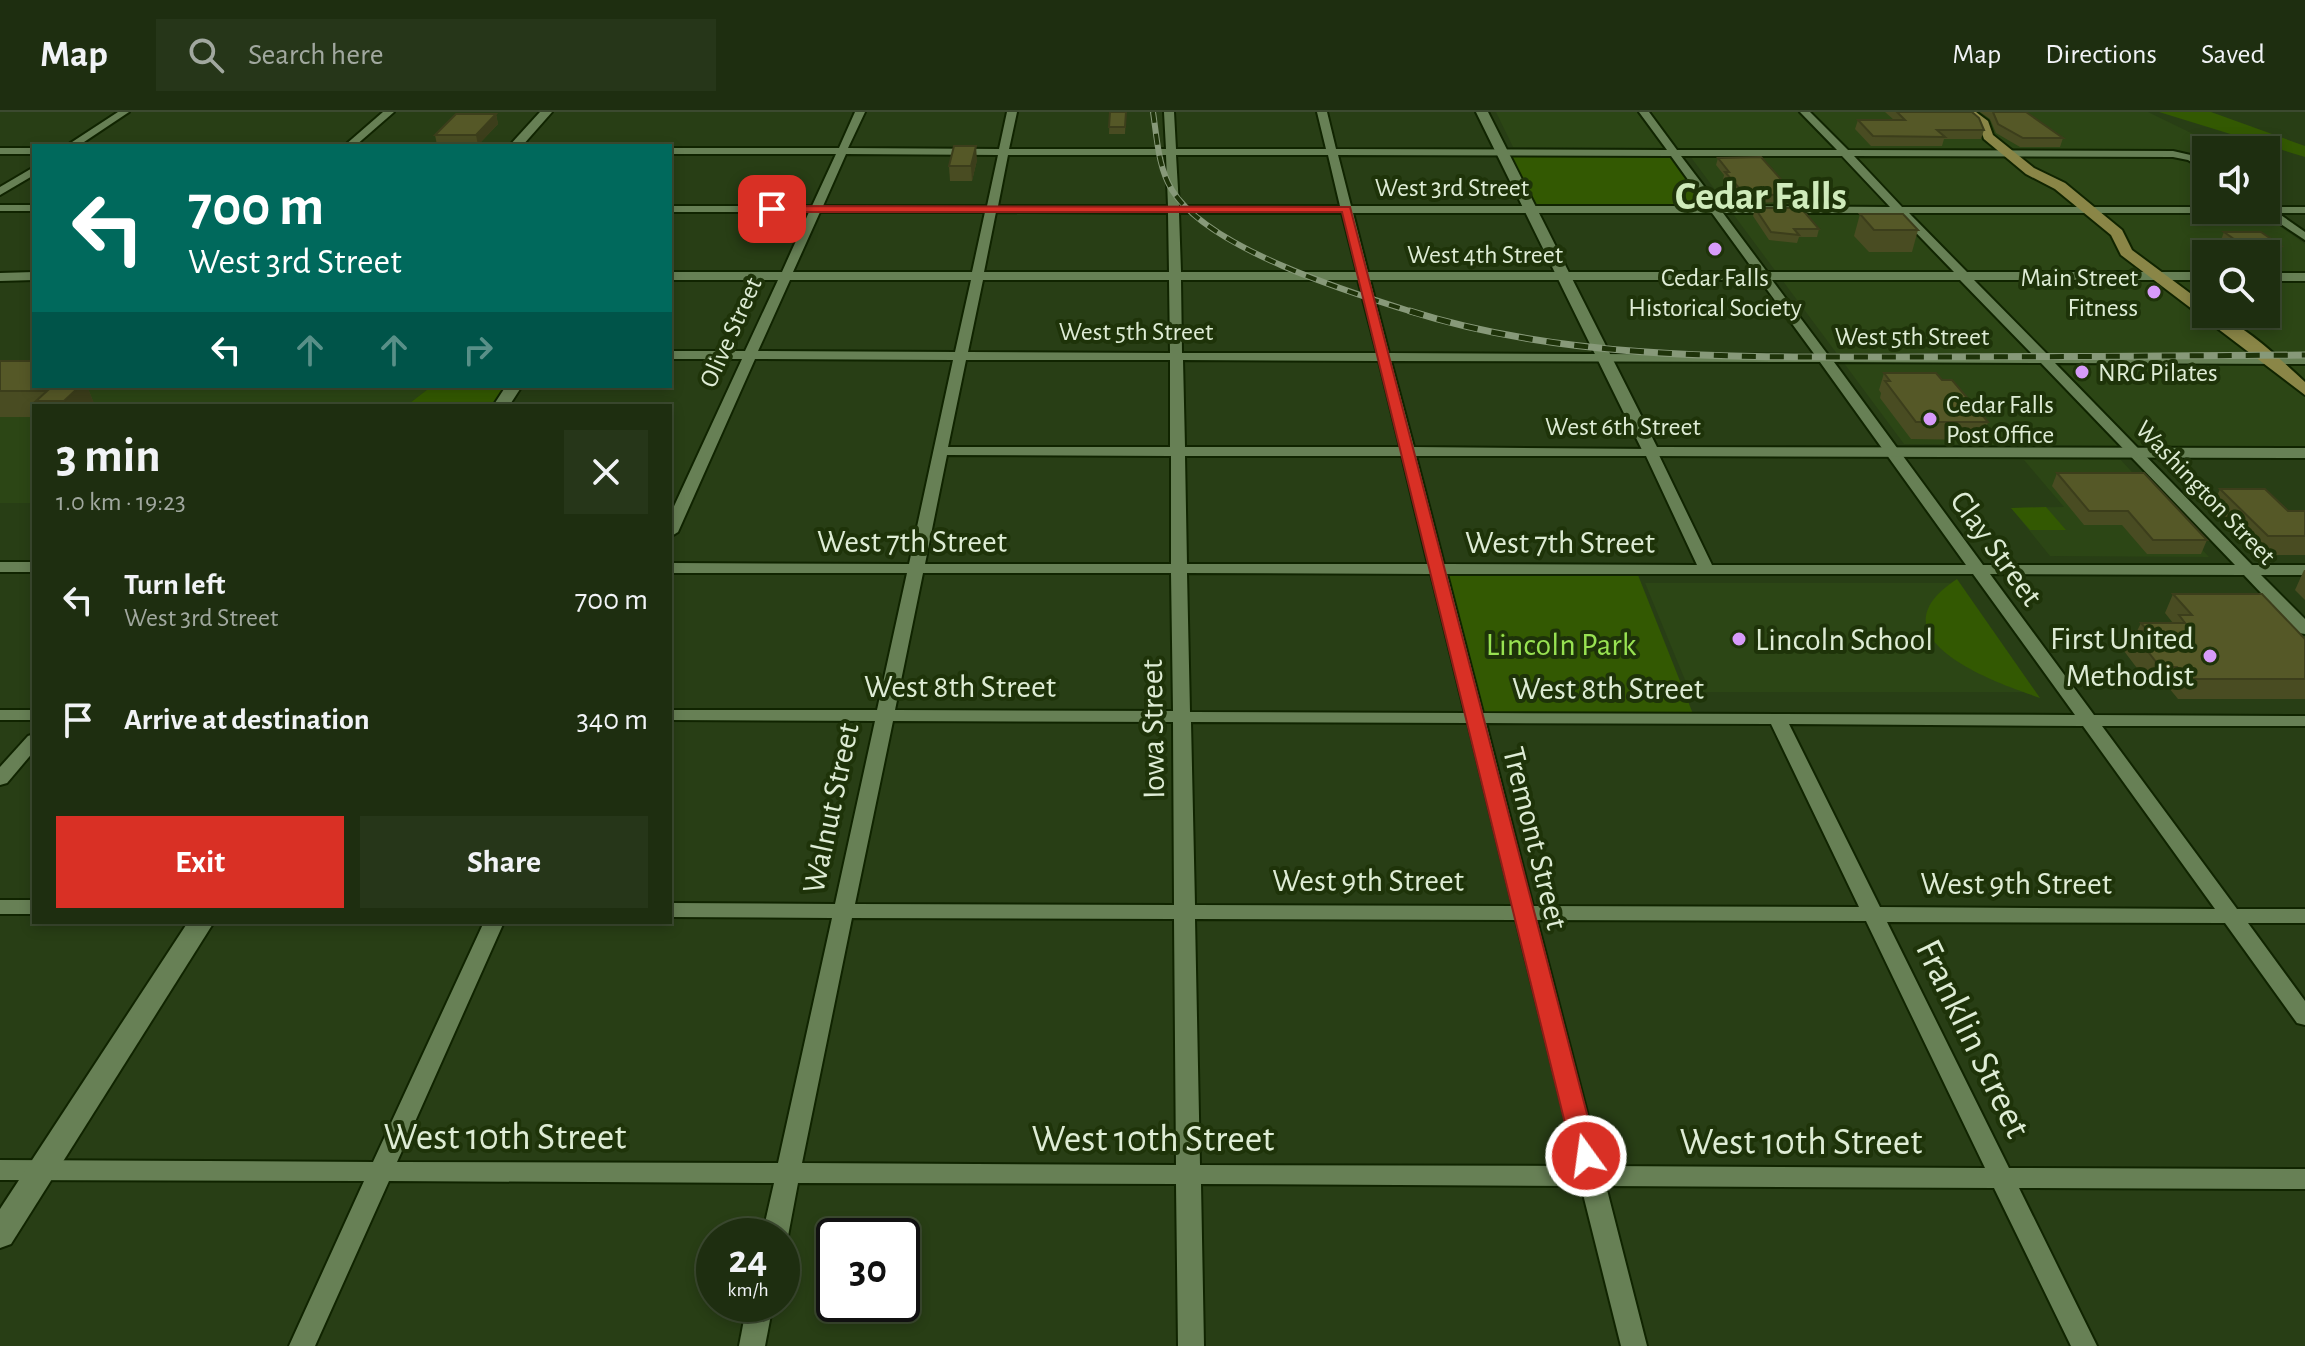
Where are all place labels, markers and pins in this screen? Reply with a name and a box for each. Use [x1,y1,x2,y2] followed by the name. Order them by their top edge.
[738,175,806,243] pin
[1706,240,1724,258] marker: Cedar Falls Historical Society
[1628,265,1802,321] place label: Cedar Falls Historical Society
[2021,265,2138,321] place label: Main Street Fitness
[2145,283,2163,301] marker: Main Street Fitness
[2098,360,2218,386] place label: NRG Pilates
[2073,363,2091,381] marker: NRG Pilates
[1946,392,2054,448] place label: Cedar Falls Post Office
[1921,410,1939,428] marker: Cedar Falls Post Office
[2050,623,2194,692] place label: First United Methodist
[1755,624,1933,656] place label: Lincoln School
[1730,630,1748,648] marker: Lincoln School
[2201,647,2219,665] marker: First United Methodist

